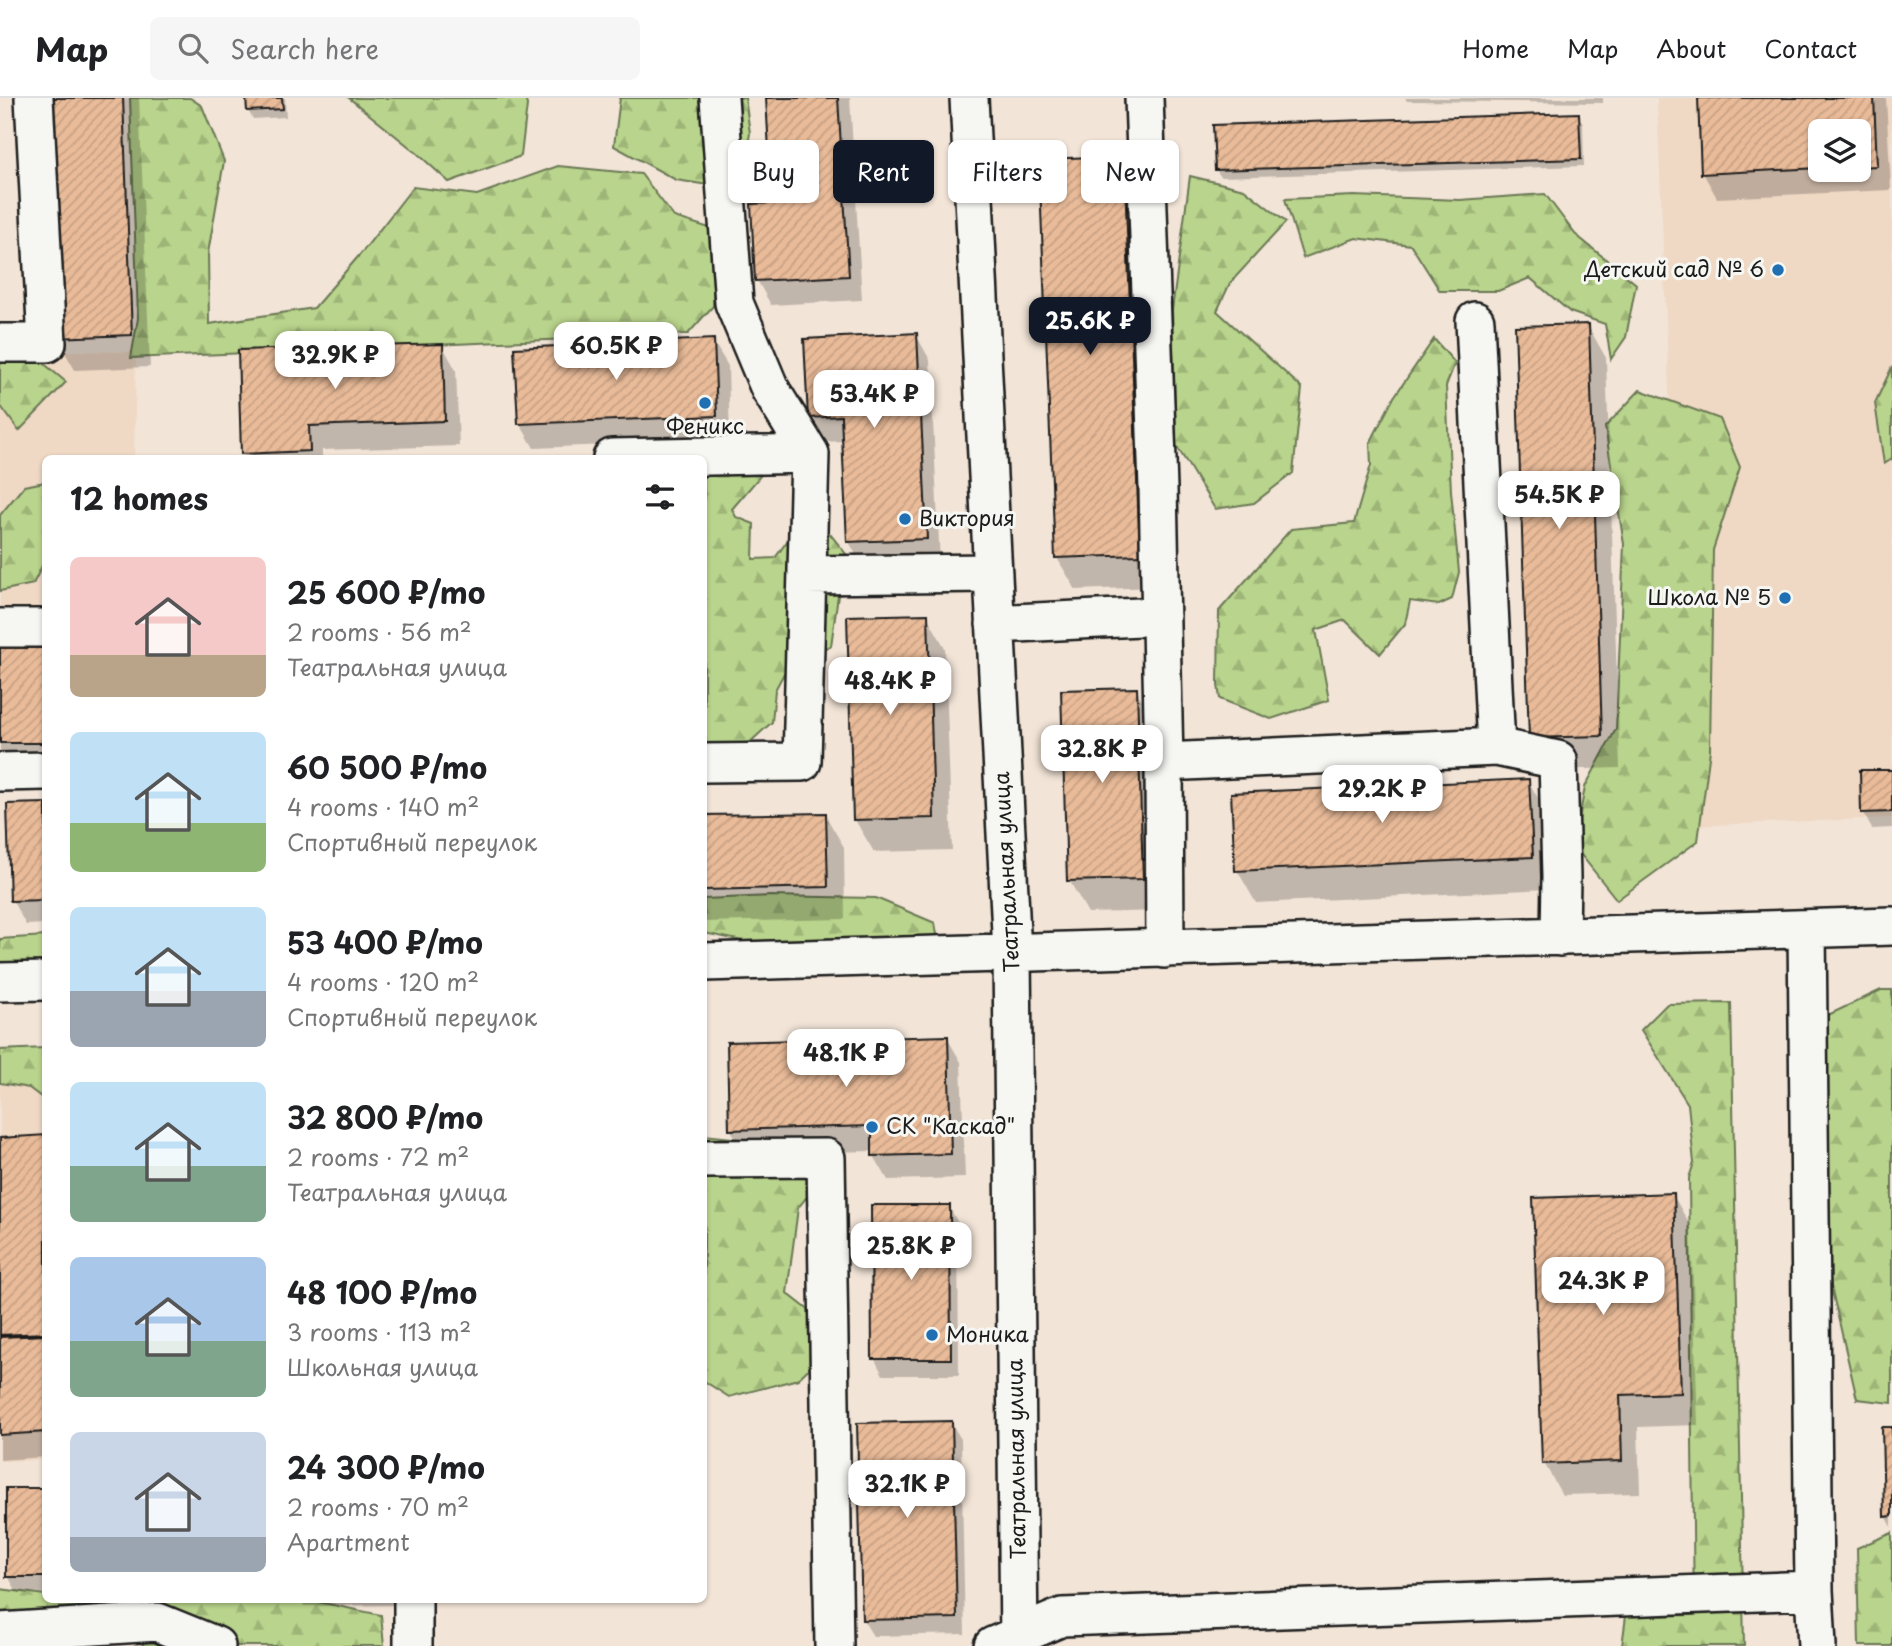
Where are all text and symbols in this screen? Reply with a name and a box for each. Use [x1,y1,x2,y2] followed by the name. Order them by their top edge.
[150,17,640,80] search box
[35,23,108,73] text: Map
[174,29,212,67] icon: search
[230,29,379,68] text: Search here
[1462,30,1529,66] text: Home
[1567,30,1618,66] text: Map
[1656,30,1726,66] text: About
[1764,30,1857,66] text: Contact
[1808,119,1871,182] map controls
[1808,119,1871,182] button: layers
[728,140,819,203] chip: Buy
[833,140,934,203] chip: Rent
[948,140,1067,203] chip: Filters
[1081,140,1179,203] chip: New
[1583,252,1764,284] place label: Детский сад № 6
[1770,262,1786,278] marker: Детский сад № 6
[1025,298,1155,357] pin: 25.6K ₽
[1045,302,1135,337] text: 25.6K ₽
[551,322,681,382] pin: 60.5K ₽
[570,327,662,362] text: 60.5K ₽
[270,331,400,391] pin: 32.9K ₽
[291,336,379,371] text: 32.9K ₽
[809,370,939,430] pin: 53.4K ₽
[829,375,919,410] text: 53.4K ₽
[697,395,713,411] marker: Феникс
[666,409,744,441] place label: Феникс
[1494,472,1624,531] pin: 54.5K ₽
[70,475,208,520] text: 12 homes
[1514,476,1604,511] text: 54.5K ₽
[641,478,679,516] icon: filters
[919,501,1015,533] place label: Виктория
[897,511,913,527] marker: Виктория
[287,569,485,614] text: 25 600 ₽/mo
[1648,580,1771,612] place label: Школа № 5
[126,585,210,669] icon: home
[1777,590,1793,606] marker: Школа № 5
[287,614,472,649] text: 2 rooms · 56 m²
[287,649,507,684] text: Театральная улица
[825,658,955,717] pin: 48.4K ₽
[844,662,936,697] text: 48.4K ₽
[1037,726,1167,785] pin: 32.8K ₽
[1057,730,1147,765] text: 32.8K ₽
[287,744,487,789] text: 60 500 ₽/mo
[126,760,210,844] icon: home
[1317,766,1447,825] pin: 29.2K ₽
[984,770,1026,973] street label: Театральная улица
[1338,770,1426,805] text: 29.2K ₽
[287,789,479,824] text: 4 rooms · 140 m²
[287,824,537,859] text: Спортивный переулок
[287,919,483,964] text: 53 400 ₽/mo
[126,935,210,1019] icon: home
[287,964,479,999] text: 4 rooms · 120 m²
[287,999,537,1034] text: Спортивный переулок
[781,1030,911,1089] pin: 48.1K ₽
[803,1034,889,1069] text: 48.1K ₽
[287,1094,483,1139] text: 32 800 ₽/mo
[886,1109,1015,1141] place label: СК "Каскад"
[126,1110,210,1194] icon: home
[864,1119,880,1135] marker: СК "Каскад"
[287,1139,469,1174] text: 2 rooms · 72 m²
[287,1174,507,1209] text: Театральная улица
[846,1222,976,1282] pin: 25.8K ₽
[867,1227,955,1262] text: 25.8K ₽
[1538,1258,1668,1317] pin: 24.3K ₽
[1558,1262,1648,1297] text: 24.3K ₽
[287,1269,477,1314] text: 48 100 ₽/mo
[126,1285,210,1369] icon: home
[287,1314,471,1349] text: 3 rooms · 113 m²
[946,1317,1029,1349] place label: Моника
[924,1327,940,1343] marker: Моника
[287,1349,478,1384] text: Школьная улица
[997,1358,1033,1560] street label: Театральная улица
[287,1444,485,1489] text: 24 300 ₽/mo
[126,1460,210,1544] icon: home
[842,1460,972,1520] pin: 32.1K ₽
[864,1465,950,1500] text: 32.1K ₽
[287,1489,469,1524] text: 2 rooms · 70 m²
[287,1524,410,1559] text: Apartment

